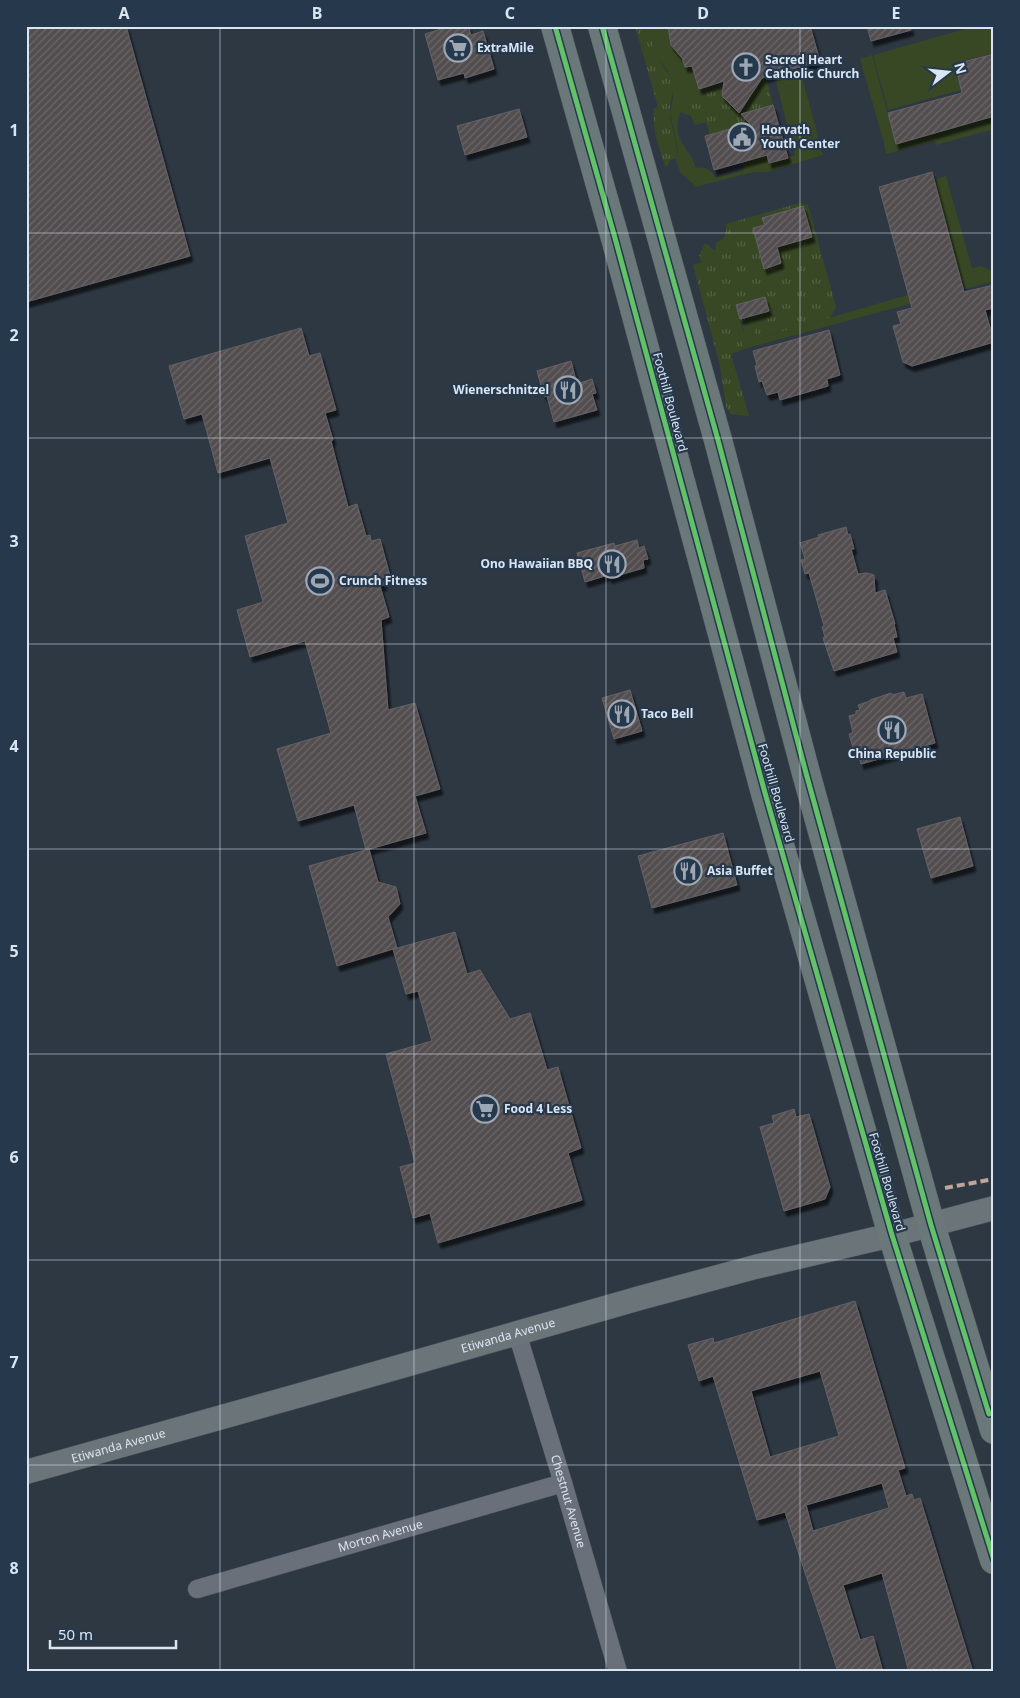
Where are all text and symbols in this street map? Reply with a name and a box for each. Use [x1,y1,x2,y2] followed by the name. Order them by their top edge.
[118,2,130,24] text: A
[312,2,322,24] text: B
[505,2,515,24] text: C
[697,2,709,24] text: D
[892,2,901,24] text: E
[443,33,473,63] supermarket icon: ExtraMile
[477,39,534,56] place label: ExtraMile
[922,48,972,98] north arrow
[765,51,859,82] place label: Sacred Heart Catholic Church
[731,52,761,82] church icon: Sacred Heart Catholic Church
[950,60,972,76] text: N
[9,119,19,141] text: 1
[761,121,840,152] place label: Horvath Youth Center
[727,122,757,152] public building icon: Horvath Youth Center
[9,324,19,346] text: 2
[649,350,692,453] street label: Foothill Boulevard
[553,375,583,405] restaurant icon: Wienerschnitzel
[453,381,549,398] place label: Wienerschnitzel
[9,530,19,552] text: 3
[597,549,627,579] restaurant icon: Ono Hawaiian BBQ
[481,555,593,572] place label: Ono Hawaiian BBQ
[305,566,335,596] sports icon: Crunch Fitness
[339,572,427,589] place label: Crunch Fitness
[607,699,637,729] restaurant icon: Taco Bell
[641,705,693,722] place label: Taco Bell
[877,715,907,745] restaurant icon: China Republic
[9,735,19,757] text: 4
[754,742,799,844] street label: Foothill Boulevard
[848,745,936,762] place label: China Republic
[673,856,703,886] restaurant icon: Asia Buffet
[707,862,773,879] place label: Asia Buffet
[9,940,19,962] text: 5
[470,1094,500,1124] supermarket icon: Food 4 Less
[504,1100,572,1117] place label: Food 4 Less
[865,1131,910,1233] street label: Foothill Boulevard
[9,1146,19,1168] text: 6
[459,1314,557,1357] street label: Etiwanda Avenue
[9,1351,19,1373] text: 7
[69,1424,168,1467] street label: Etiwanda Avenue
[547,1453,591,1550] street label: Chestnut Avenue
[336,1515,425,1556] street label: Morton Avenue
[9,1557,19,1579] text: 8
[50,1618,176,1650] scale bar
[58,1624,93,1644] text: 50 m

